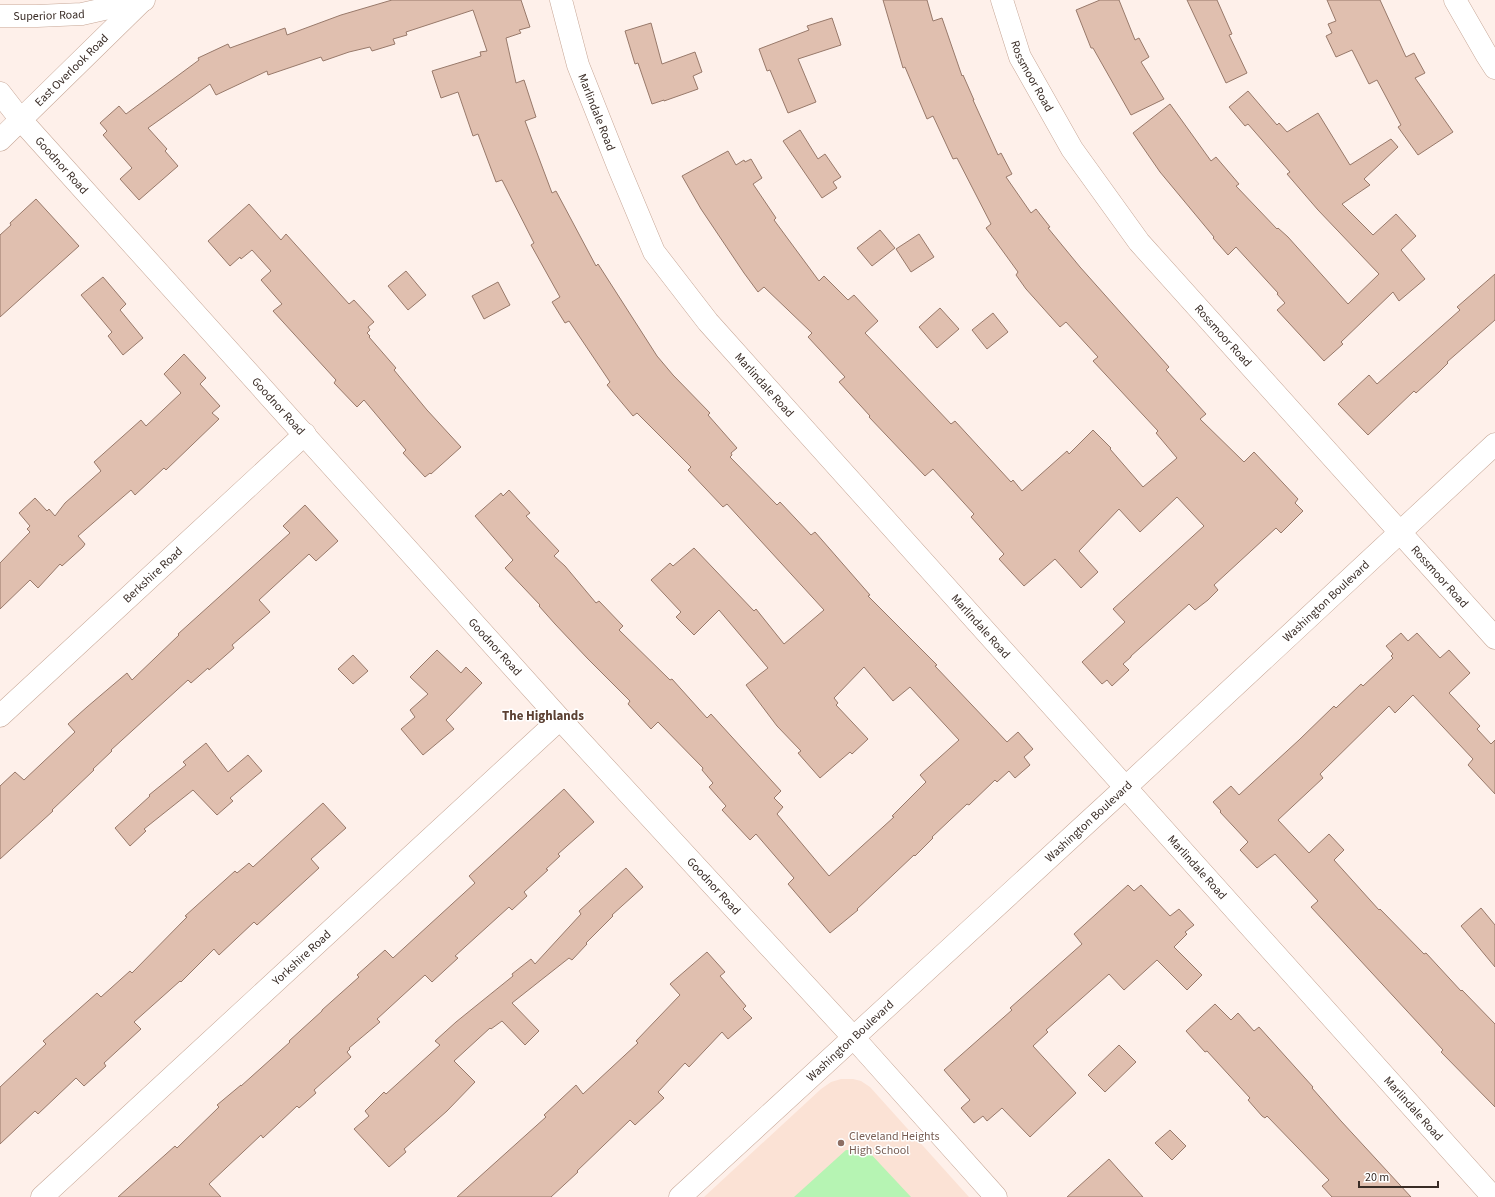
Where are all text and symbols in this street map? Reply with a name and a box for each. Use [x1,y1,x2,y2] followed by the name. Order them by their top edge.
[13,6,85,25] street label: Superior Road
[31,30,113,111] street label: East Overlook Road
[1006,38,1057,115] street label: Rossmoor Road
[573,71,619,153] street label: Marlindale Road
[31,133,92,198] street label: Goodnor Road
[1190,301,1255,371] street label: Rossmoor Road
[731,349,798,421] street label: Marlindale Road
[247,374,309,439] street label: Goodnor Road
[1407,542,1472,612] street label: Rossmoor Road
[119,543,187,607] street label: Berkshire Road
[1279,557,1374,646] street label: Washington Boulevard
[947,590,1014,662] street label: Marlindale Road
[464,615,525,680] street label: Goodnor Road
[502,707,584,725] district label: The Highlands
[1041,777,1136,866] street label: Washington Boulevard
[1163,832,1230,904] street label: Marlindale Road
[683,854,744,919] street label: Goodnor Road
[268,926,335,990] street label: Yorkshire Road
[803,996,898,1086] street label: Washington Boulevard
[1380,1073,1447,1145] street label: Marlindale Road
[849,1128,939,1159] place label: Cleveland Heights High School
[836,1138,846,1148] marker: Cleveland Heights High School
[1359,1163,1438,1189] scale bar
[1365,1169,1389,1186] text: 20 m

